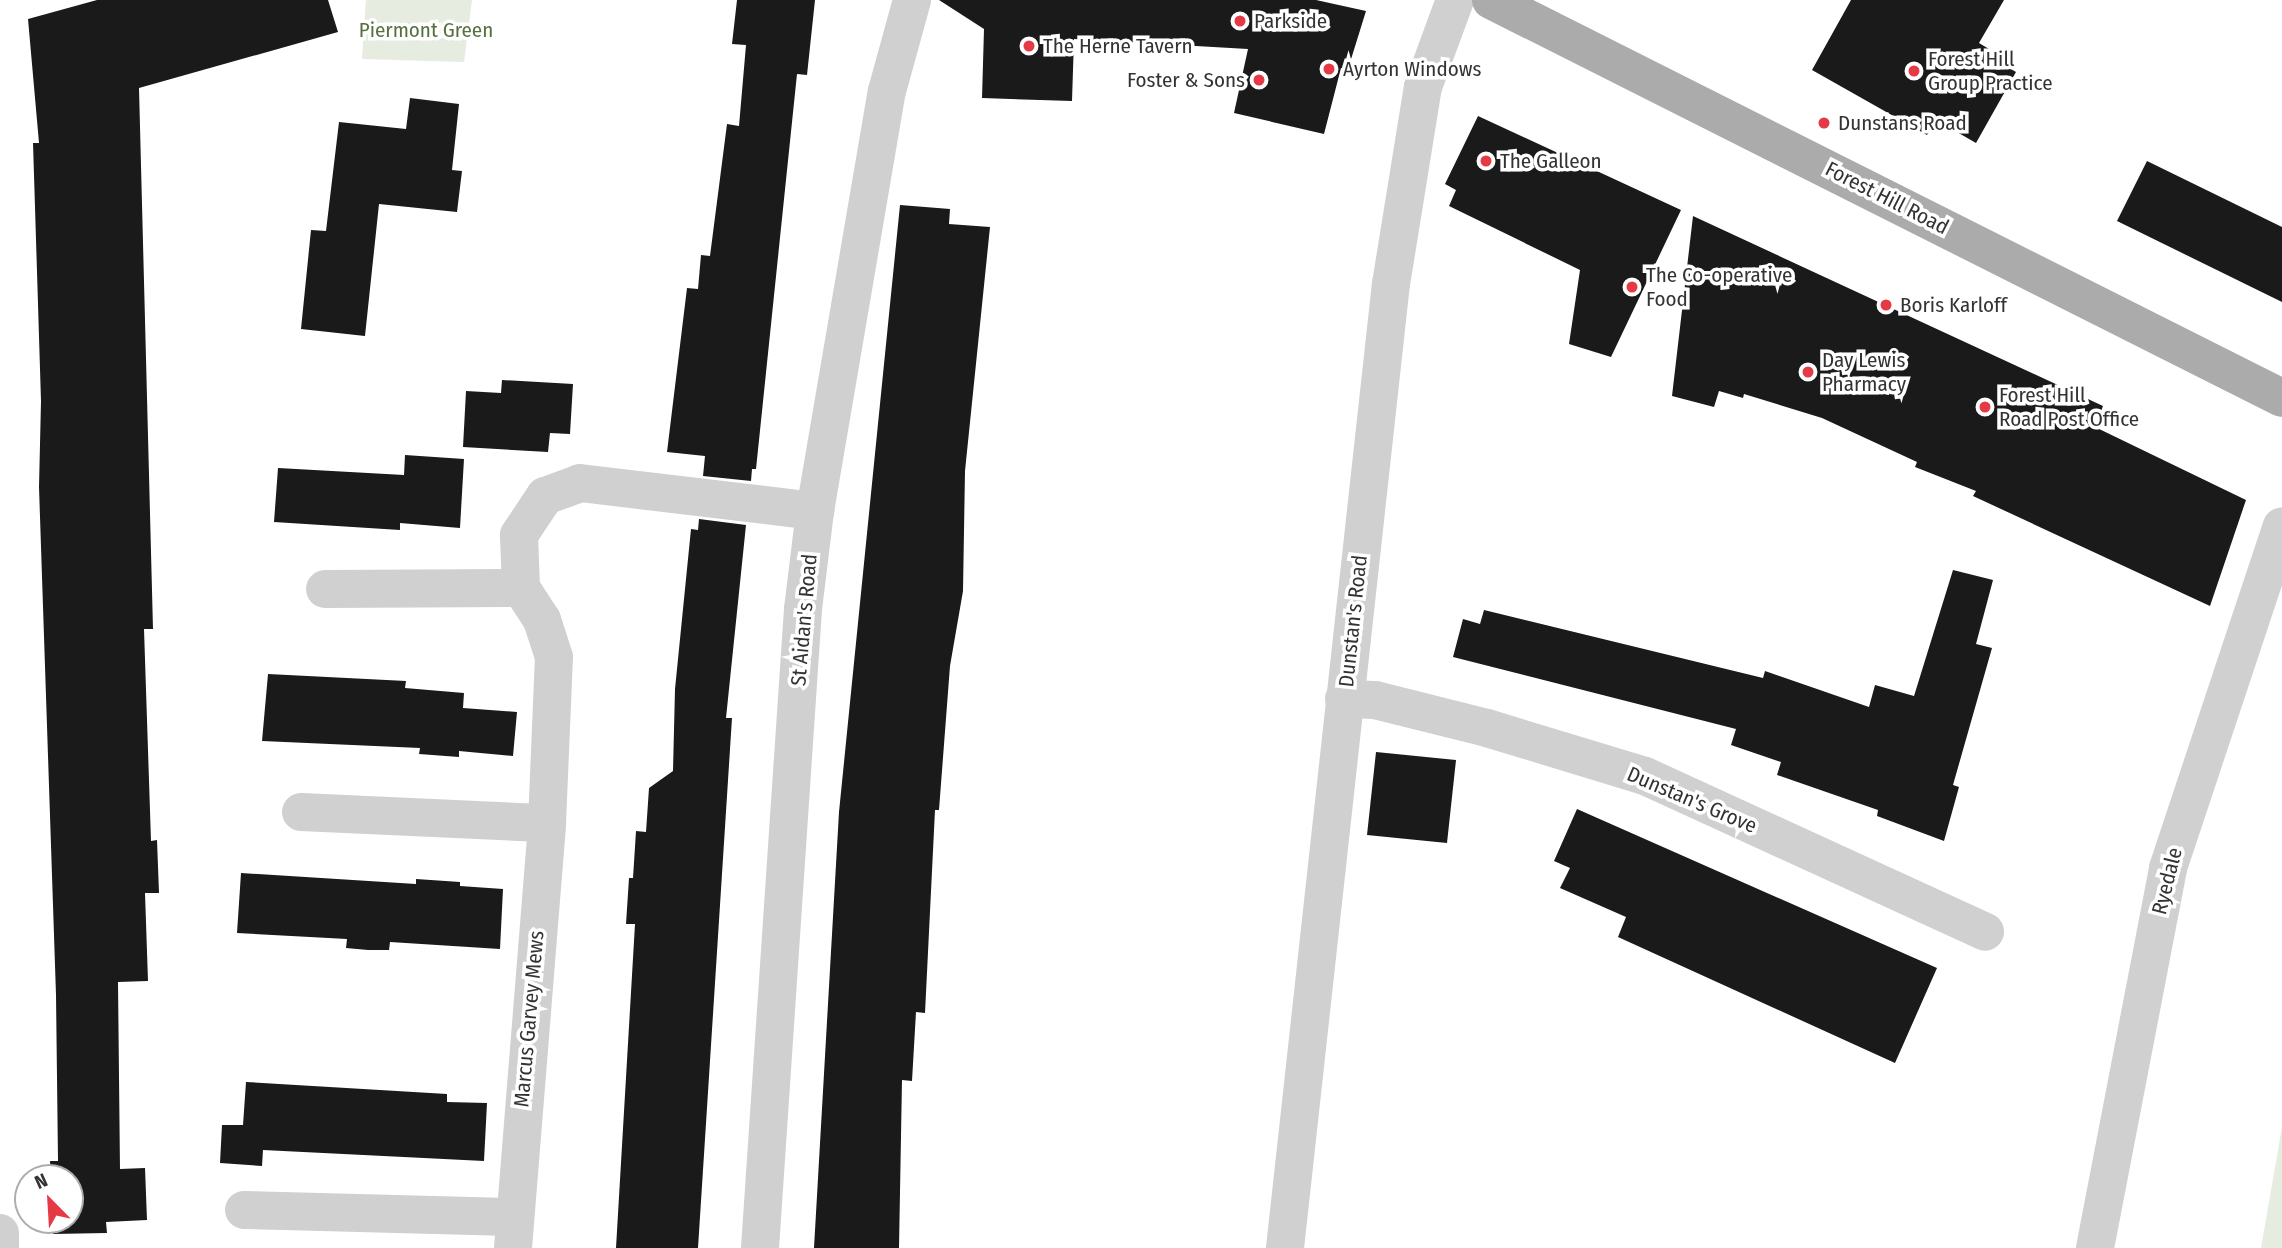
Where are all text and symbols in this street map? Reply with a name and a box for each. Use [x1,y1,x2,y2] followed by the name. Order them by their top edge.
[1254,8,1327,34] place label: Parkside
[1232,13,1248,29] marker: Parkside
[359,17,493,43] park label: Piermont Green
[1043,33,1193,59] place label: The Herne Tavern
[1021,38,1037,54] marker: The Herne Tavern
[1928,46,2053,96] place label: Forest Hill Group Practice
[1343,56,1481,82] place label: Ayrton Windows
[1321,61,1337,77] marker: Ayrton Windows
[1906,63,1922,79] marker: Forest Hill Group Practice
[1127,67,1245,93] place label: Foster & Sons
[1251,72,1267,88] marker: Foster & Sons
[1838,110,1967,136] place label: Dunstans Road
[1816,115,1832,131] marker: Dunstans Road
[1500,148,1602,174] place label: The Galleon
[1478,153,1494,169] marker: The Galleon
[1821,156,1953,240] street label: Forest Hill Road
[1646,262,1792,312] place label: The Co-operative Food
[1624,279,1640,295] marker: The Co-operative Food
[1900,292,2007,318] place label: Boris Karloff
[1878,297,1894,313] marker: Boris Karloff
[1822,347,1906,397] place label: Day Lewis Pharmacy
[1800,364,1816,380] marker: Day Lewis Pharmacy
[1999,382,2139,432] place label: Forest Hill Road Post Office
[1977,399,1993,415] marker: Forest Hill Road Post Office
[786,553,822,687] street label: St Aidan's Road
[1334,554,1372,688] street label: Dunstan's Road
[1623,761,1761,839] street label: Dunstan's Grove
[2147,845,2187,917] street label: Ryedale
[509,930,549,1108] street label: Marcus Garvey Mews
[14,1164,84,1234] north arrow
[31,1168,51,1194] text: N

